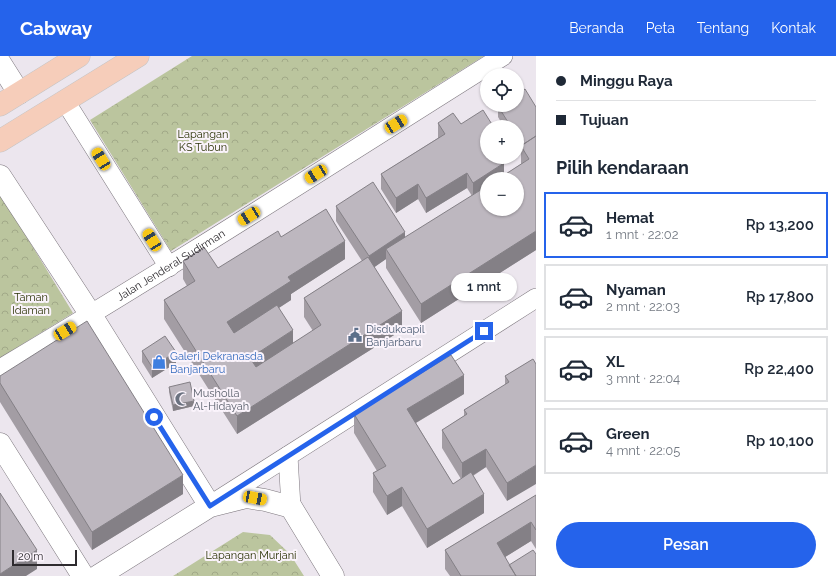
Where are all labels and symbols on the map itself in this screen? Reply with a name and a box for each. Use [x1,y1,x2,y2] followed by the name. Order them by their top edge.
[383,113,409,135] car
[178,128,228,154] park label: Lapangan KS Tubun
[90,146,112,172] car
[303,163,329,185] car
[236,205,262,227] car
[114,227,227,303] street label: Jalan Jenderal Sudirman
[141,227,163,253] car
[451,273,517,301] callout: 1 mnt
[12,291,50,317] park label: Taman Idaman
[52,320,78,342] car
[475,322,493,340] route end
[366,323,425,349] place label: Disdukcapil Banjarbaru
[347,327,363,343] public building icon: Disdukcapil Banjarbaru
[170,350,263,376] place label: Galeri Dekranasda Banjarbaru
[151,354,167,370] shop icon: Galeri Dekranasda Banjarbaru
[193,387,249,413] place label: Musholla Al-Hidayah
[174,391,190,407] mosque icon: Musholla Al-Hidayah
[145,408,163,426] route start
[242,490,268,506] car
[12,548,77,567] scale bar
[206,549,296,562] park label: Lapangan Murjani

